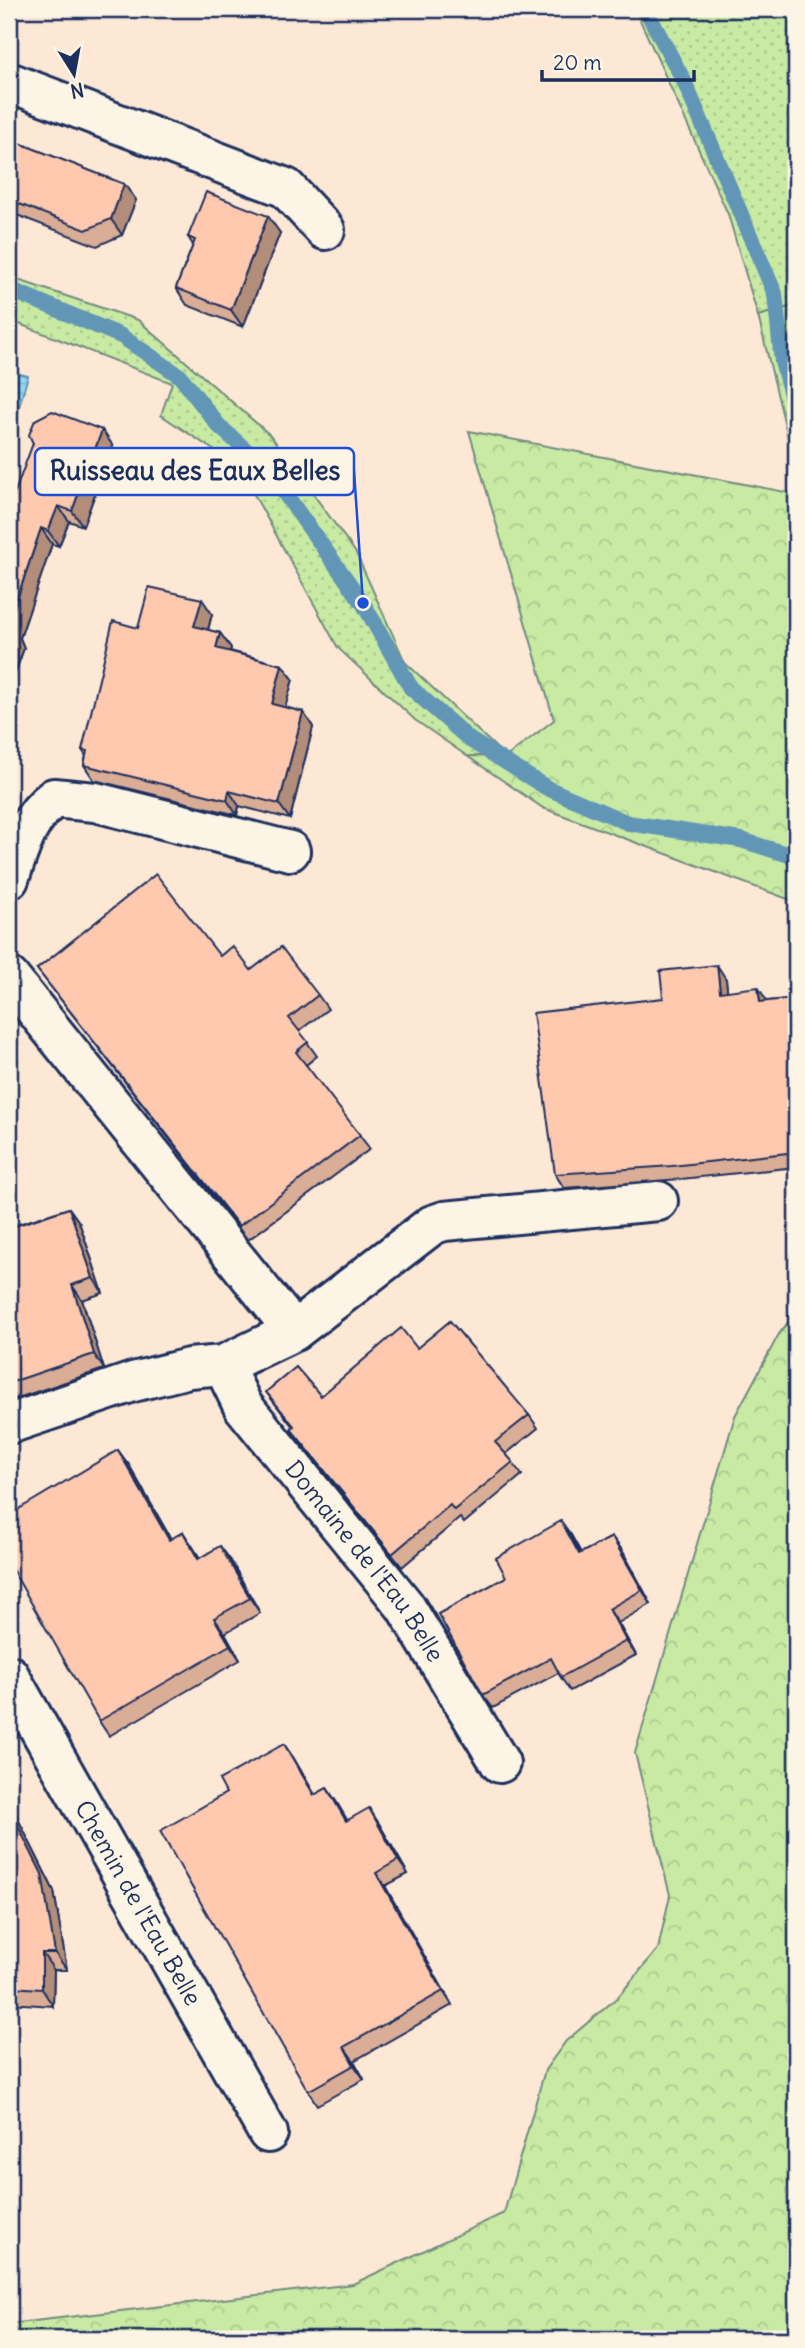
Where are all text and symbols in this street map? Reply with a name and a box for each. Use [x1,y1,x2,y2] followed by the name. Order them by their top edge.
[38,38,108,108] north arrow
[542,38,695,82] scale bar
[553,49,602,76] text: 20 m
[69,78,86,104] text: N
[35,448,354,495] callout: Ruisseau des Eaux Belles
[50,454,340,487] text: Ruisseau des Eaux Belles
[279,1454,451,1667] street label: Domaine de l'Eau Belle
[69,1795,209,2010] street label: Chemin de l'Eau Belle

